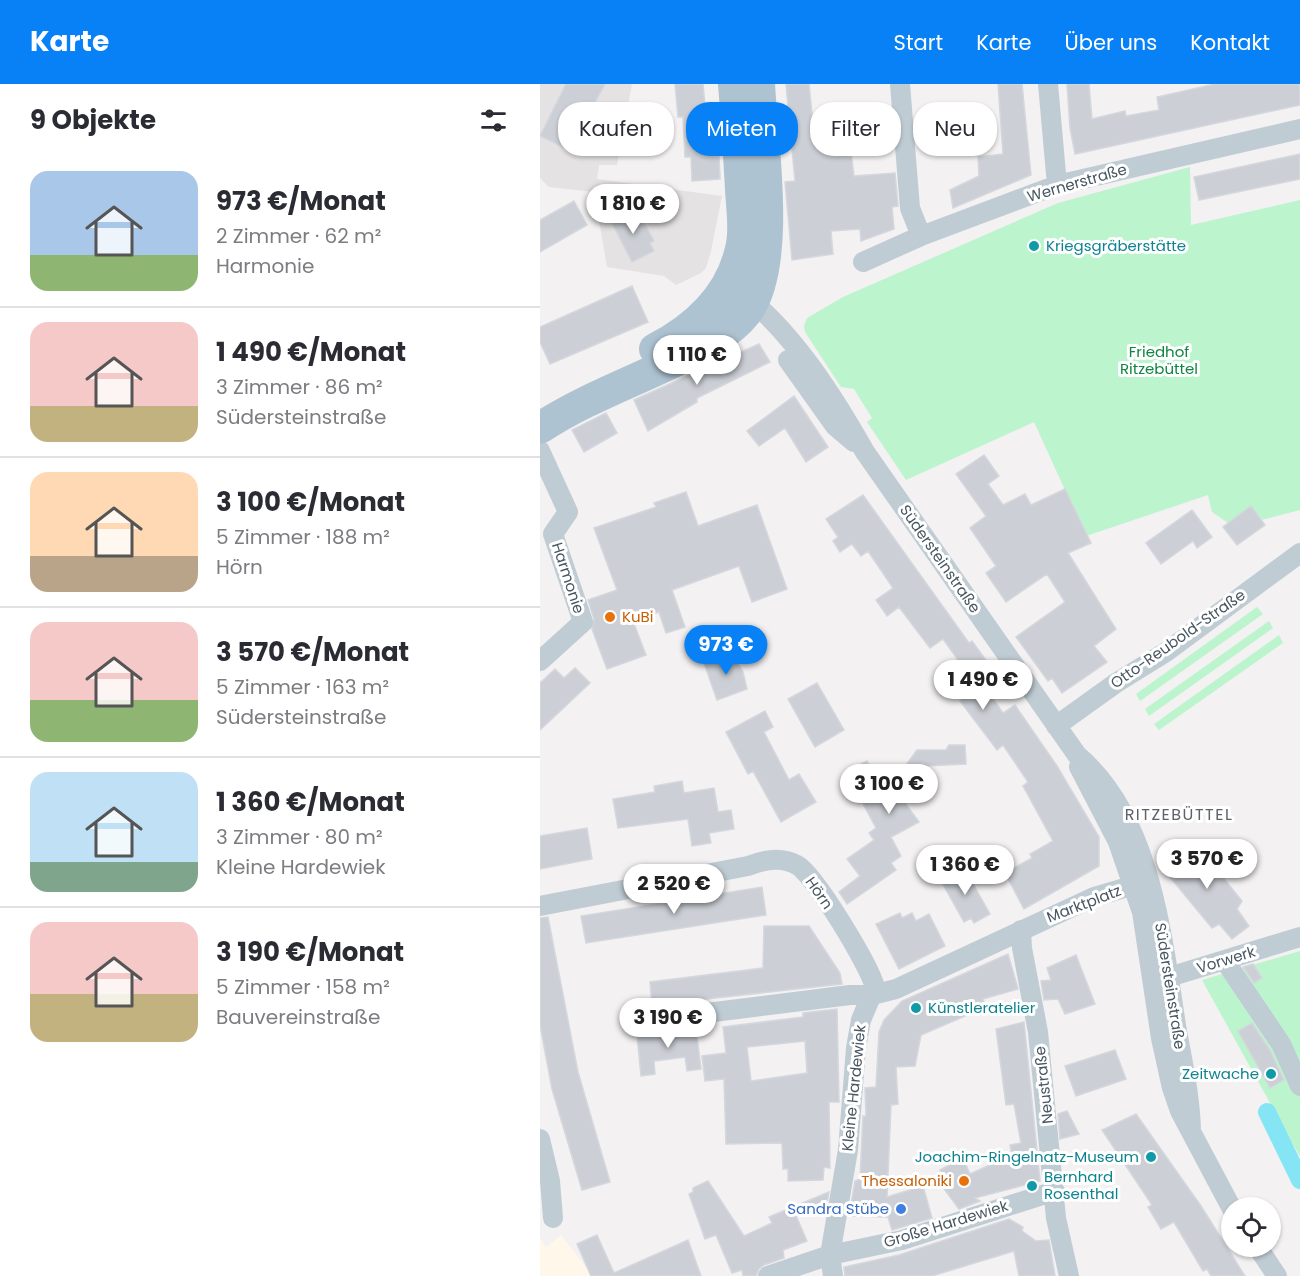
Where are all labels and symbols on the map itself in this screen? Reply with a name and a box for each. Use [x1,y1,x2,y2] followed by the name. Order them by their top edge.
[1025,158,1129,207] street label: Wernerstraße
[578,184,688,235] pin: 1 810 €
[1046,235,1186,256] place label: Kriegsgräberstätte
[1027,239,1041,253] marker: Kriegsgräberstätte
[642,335,752,386] pin: 1 110 €
[1120,341,1198,379] park label: Friedhof Ritzebüttel
[895,500,986,617] street label: Südersteinstraße
[547,540,590,616] street label: Harmonie
[1106,584,1249,693] street label: Otto-Reubold-Straße
[622,606,653,627] place label: KuBi
[603,610,617,624] marker: KuBi
[684,625,768,676] pin: 973 €
[928,660,1038,711] pin: 1 490 €
[834,764,944,815] pin: 3 100 €
[1125,803,1233,826] district label: RITZEBÜTTEL
[1152,839,1262,890] pin: 3 570 €
[910,845,1020,896] pin: 1 360 €
[619,864,729,915] pin: 2 520 €
[801,872,838,913] street label: Hörn
[1044,880,1124,927] street label: Marktplatz
[1150,921,1191,1051] street label: Südersteinstraße
[1194,941,1258,978] street label: Vorwerk
[928,997,1036,1018] place label: Künstleratelier
[613,998,723,1049] pin: 3 190 €
[909,1001,923,1015] marker: Künstleratelier
[836,1023,871,1152] street label: Kleine Hardewiek
[1029,1045,1058,1125] street label: Neustraße
[1182,1063,1259,1084] place label: Zeitwache
[1264,1067,1278,1081] marker: Zeitwache
[915,1146,1139,1167] place label: Joachim-Ringelnatz-Museum
[1144,1150,1158,1164] marker: Joachim-Ringelnatz-Museum
[1044,1166,1118,1204] place label: Bernhard Rosenthal
[861,1170,952,1191] place label: Thessaloniki
[957,1174,971,1188] marker: Thessaloniki
[1025,1179,1039,1193] marker: Bernhard Rosenthal
[881,1195,1011,1252] street label: Große Hardewiek
[787,1198,889,1219] place label: Sandra Stübe
[894,1202,908,1216] marker: Sandra Stübe

